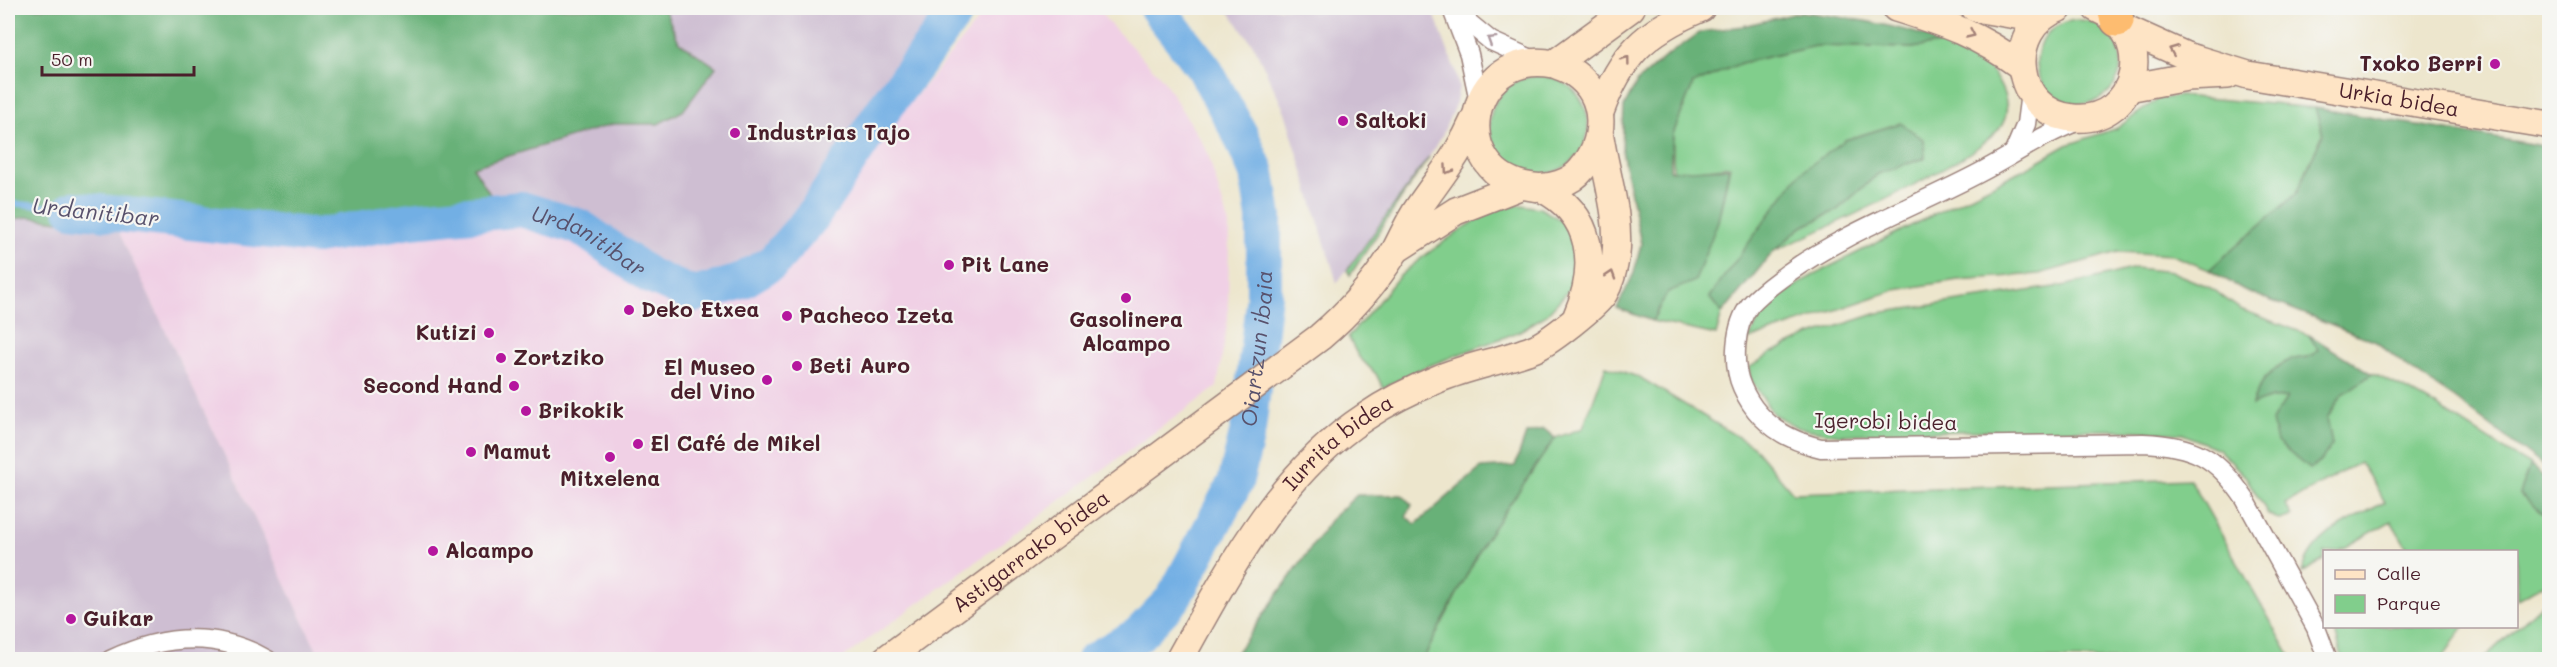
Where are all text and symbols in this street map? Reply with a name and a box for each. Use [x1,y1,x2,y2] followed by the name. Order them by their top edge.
[1964,27,1975,39] one-way arrow
[1487,35,1497,47] one-way arrow
[42,39,194,77] scale bar
[2168,45,2179,57] one-way arrow
[51,47,93,71] text: 50 m
[2360,49,2483,76] place label: Txoko Berri
[1618,56,1629,67] one-way arrow
[2488,57,2502,71] marker: Txoko Berri
[2337,75,2461,122] street label: Urkia bidea
[1355,106,1427,133] place label: Saltoki
[1336,114,1350,128] marker: Saltoki
[747,118,910,145] place label: Industrias Tajo
[728,126,742,140] marker: Industrias Tajo
[1444,163,1455,174] one-way arrow
[31,190,161,233] water label: Urdanitibar
[528,198,652,283] water label: Urdanitibar
[961,250,1049,277] place label: Pit Lane
[942,258,956,272] marker: Pit Lane
[1234,270,1278,428] water label: Oiartzun ibaia
[1603,270,1616,281] one-way arrow
[1119,291,1133,305] marker: Gasolinera Alcampo
[641,295,760,322] place label: Deko Etxea
[799,301,954,328] place label: Pacheco Izeta
[622,303,636,317] marker: Deko Etxea
[1069,305,1183,356] place label: Gasolinera Alcampo
[780,309,794,323] marker: Pacheco Izeta
[416,318,477,345] place label: Kutizi
[482,326,496,340] marker: Kutizi
[513,343,604,370] place label: Zortziko
[494,351,508,365] marker: Zortziko
[809,351,910,378] place label: Beti Auro
[663,353,755,404] place label: El Museo del Vino
[790,359,804,373] marker: Beti Auro
[363,371,502,398] place label: Second Hand
[760,373,774,387] marker: El Museo del Vino
[507,379,521,393] marker: Second Hand
[1276,388,1397,496] street label: Iurrita bidea
[538,396,624,423] place label: Brikokik
[519,404,533,418] marker: Brikokik
[1814,406,1958,435] street label: Igerobi bidea
[650,429,820,456] place label: El Café de Mikel
[483,437,551,464] place label: Mamut
[631,437,645,451] marker: El Café de Mikel
[464,445,478,459] marker: Mamut
[603,450,617,464] marker: Mitxelena
[560,464,660,491] place label: Mitxelena
[946,483,1114,618] street label: Astigarrako bidea
[445,536,534,563] place label: Alcampo
[426,544,440,558] marker: Alcampo
[2323,550,2518,628] legend
[2377,561,2421,585] text: Calle
[2377,591,2441,615] text: Parque
[83,604,154,631] place label: Guikar
[64,612,78,626] marker: Guikar

